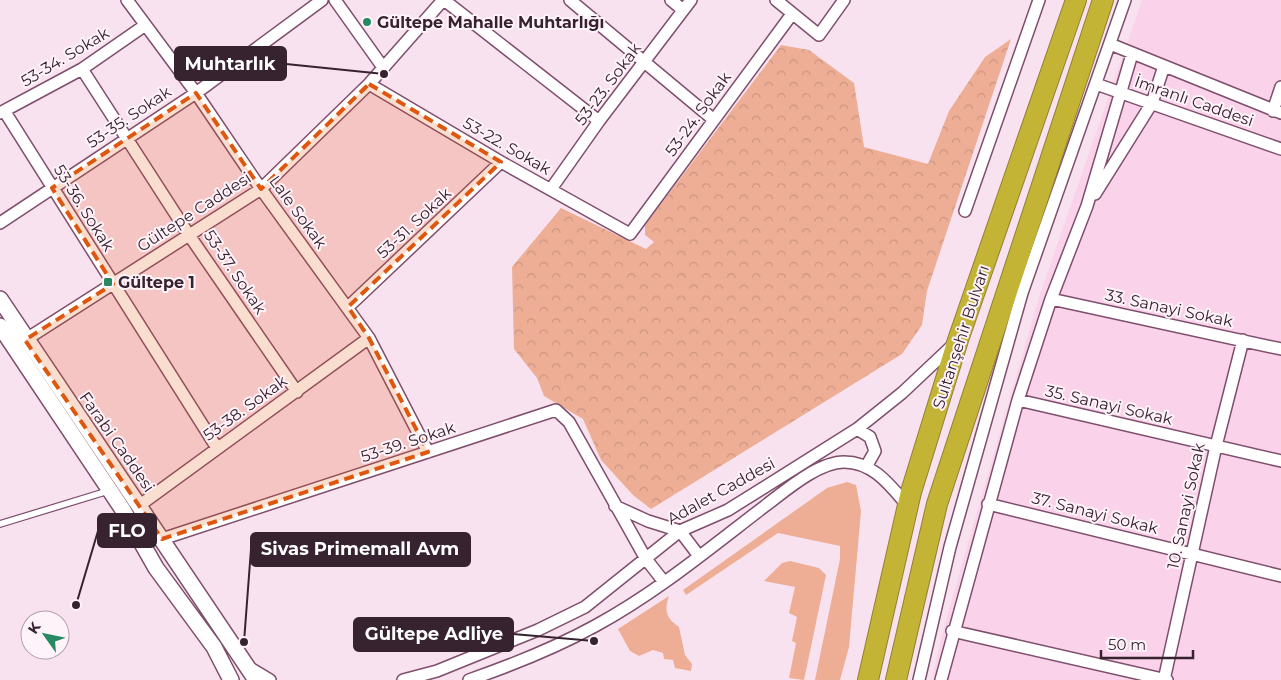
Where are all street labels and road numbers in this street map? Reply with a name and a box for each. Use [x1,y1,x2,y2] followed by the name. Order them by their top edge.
[17,23,113,91] street label: 53-34. Sokak
[571,39,645,129] street label: 53-23. Sokak
[661,68,735,160] street label: 53-24. Sokak
[1132,72,1256,130] street label: İmranlı Caddesi
[83,82,175,152] street label: 53-35. Sokak
[460,113,555,179] street label: 53-22. Sokak
[50,161,118,255] street label: 53-36. Sokak
[133,168,255,256] street label: Gültepe Caddesi
[265,172,331,252] street label: Lale Sokak
[373,184,455,262] street label: 53-31. Sokak
[200,226,270,318] street label: 53-37. Sokak
[929,263,993,411] street label: Sultanşehir Bulvarı
[1103,285,1235,331] street label: 33. Sanayi Sokak
[199,371,291,445] street label: 53-38. Sokak
[1043,381,1175,429] street label: 35. Sanayi Sokak
[75,388,159,496] street label: Farabi Caddesi
[358,418,458,466] street label: 53-39. Sokak
[1163,441,1209,571] street label: 10. Sanayi Sokak
[664,453,778,529] street label: Adalet Caddesi
[1030,488,1161,538] street label: 37. Sanayi Sokak

